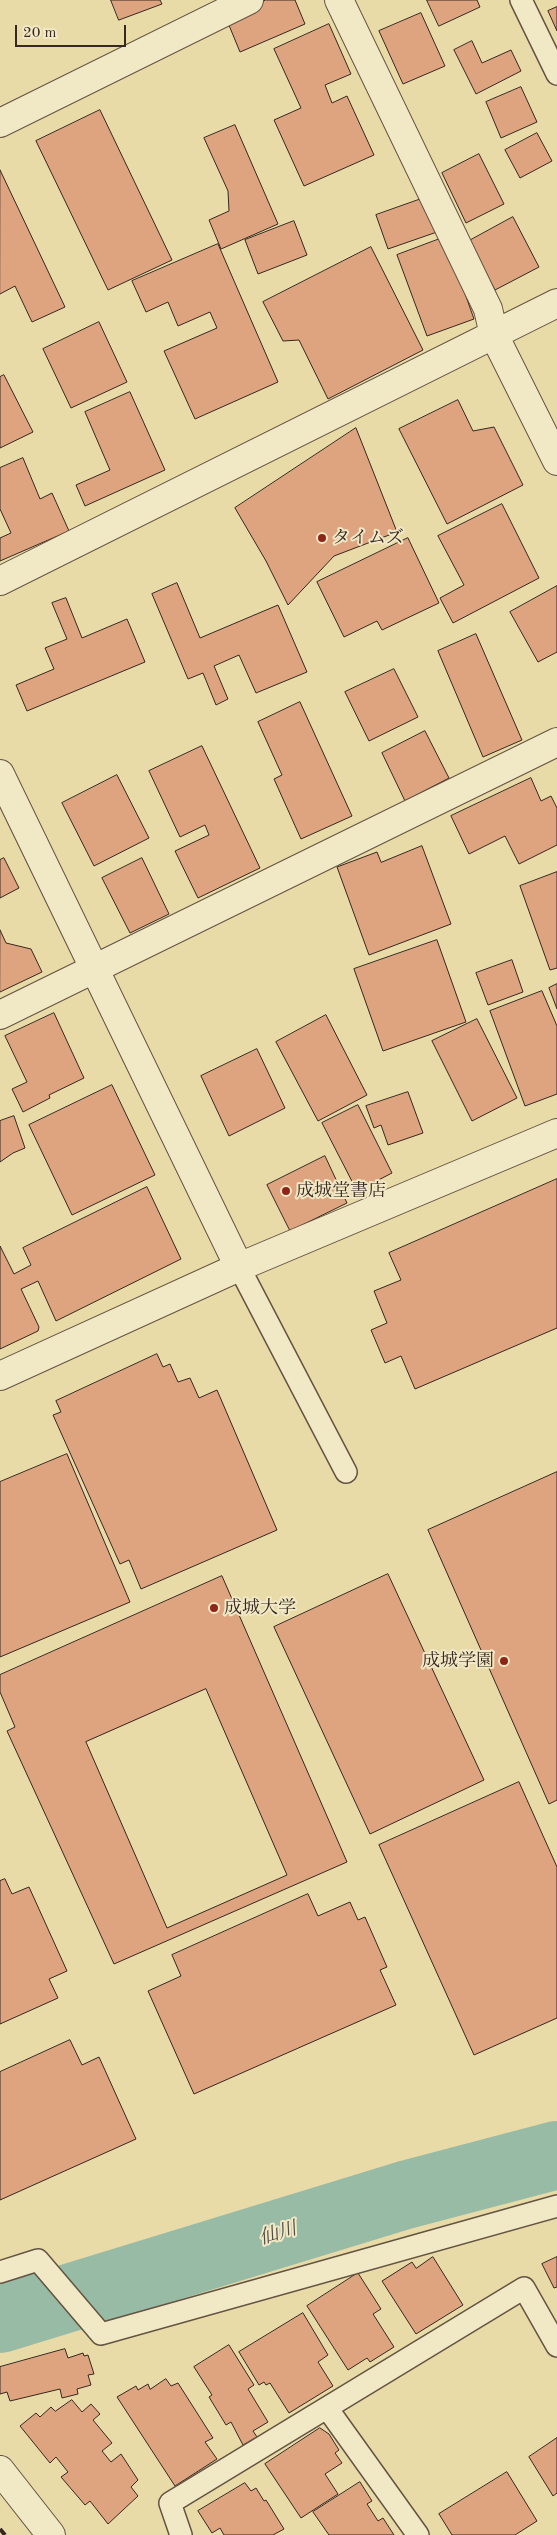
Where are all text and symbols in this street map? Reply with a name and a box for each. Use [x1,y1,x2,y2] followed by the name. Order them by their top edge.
[18,15,129,47] scale bar
[23,26,57,41] text: 20 m
[332,527,404,549] place label: タイムズ
[316,532,328,544] marker: タイムズ
[296,1180,386,1202] place label: 成城堂書店
[280,1185,292,1197] marker: 成城堂書店
[224,1597,296,1619] place label: 成城大学
[208,1602,220,1614] marker: 成城大学
[422,1650,494,1672] place label: 成城学園
[498,1655,510,1667] marker: 成城学園
[256,2218,300,2250] water label: 仙川

